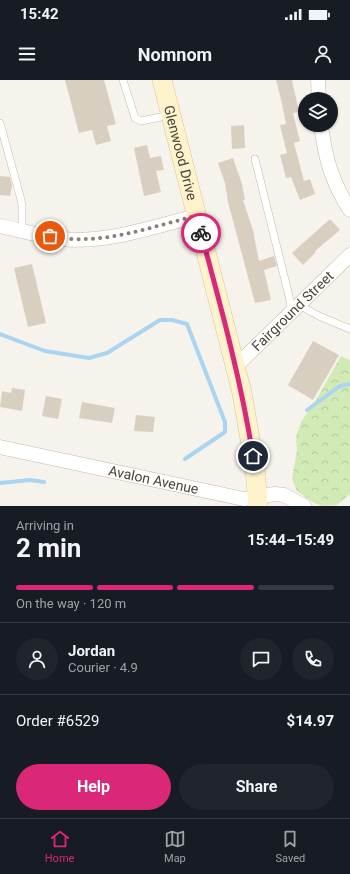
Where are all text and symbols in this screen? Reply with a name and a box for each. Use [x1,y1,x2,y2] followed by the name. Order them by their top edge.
[20,5,59,23] text: 15:42
[16,43,38,65] icon: menu
[312,43,334,65] icon: person
[138,44,212,65] text: Nomnom
[298,92,338,132] map controls
[298,92,338,132] button: layers
[161,103,200,202] street label: Glenwood Drive
[181,213,221,253] courier
[33,219,67,253] pin
[190,222,212,244] icon: bike
[39,225,61,247] icon: bag
[249,267,337,354] street label: Fairground Street
[236,439,270,473] pin
[242,445,264,467] icon: home
[107,462,200,497] street label: Avalon Avenue
[16,518,74,533] text: Arriving in
[247,531,334,549] text: 15:44–15:49
[16,533,81,563] text: 2 min
[16,596,126,611] text: On the way · 120 m
[16,638,58,680] button: person
[240,638,282,680] button: chat
[292,638,334,680] button: phone
[68,642,115,660] text: Jordan
[68,660,138,675] text: Courier · 4.9
[16,712,99,730] text: Order #6529
[287,712,334,730] text: $14.97
[16,764,171,810] button: Help
[179,764,334,810] button: Share
[45,828,74,865] tab: Home
[164,828,186,865] tab: Map
[275,828,305,865] tab: Saved

